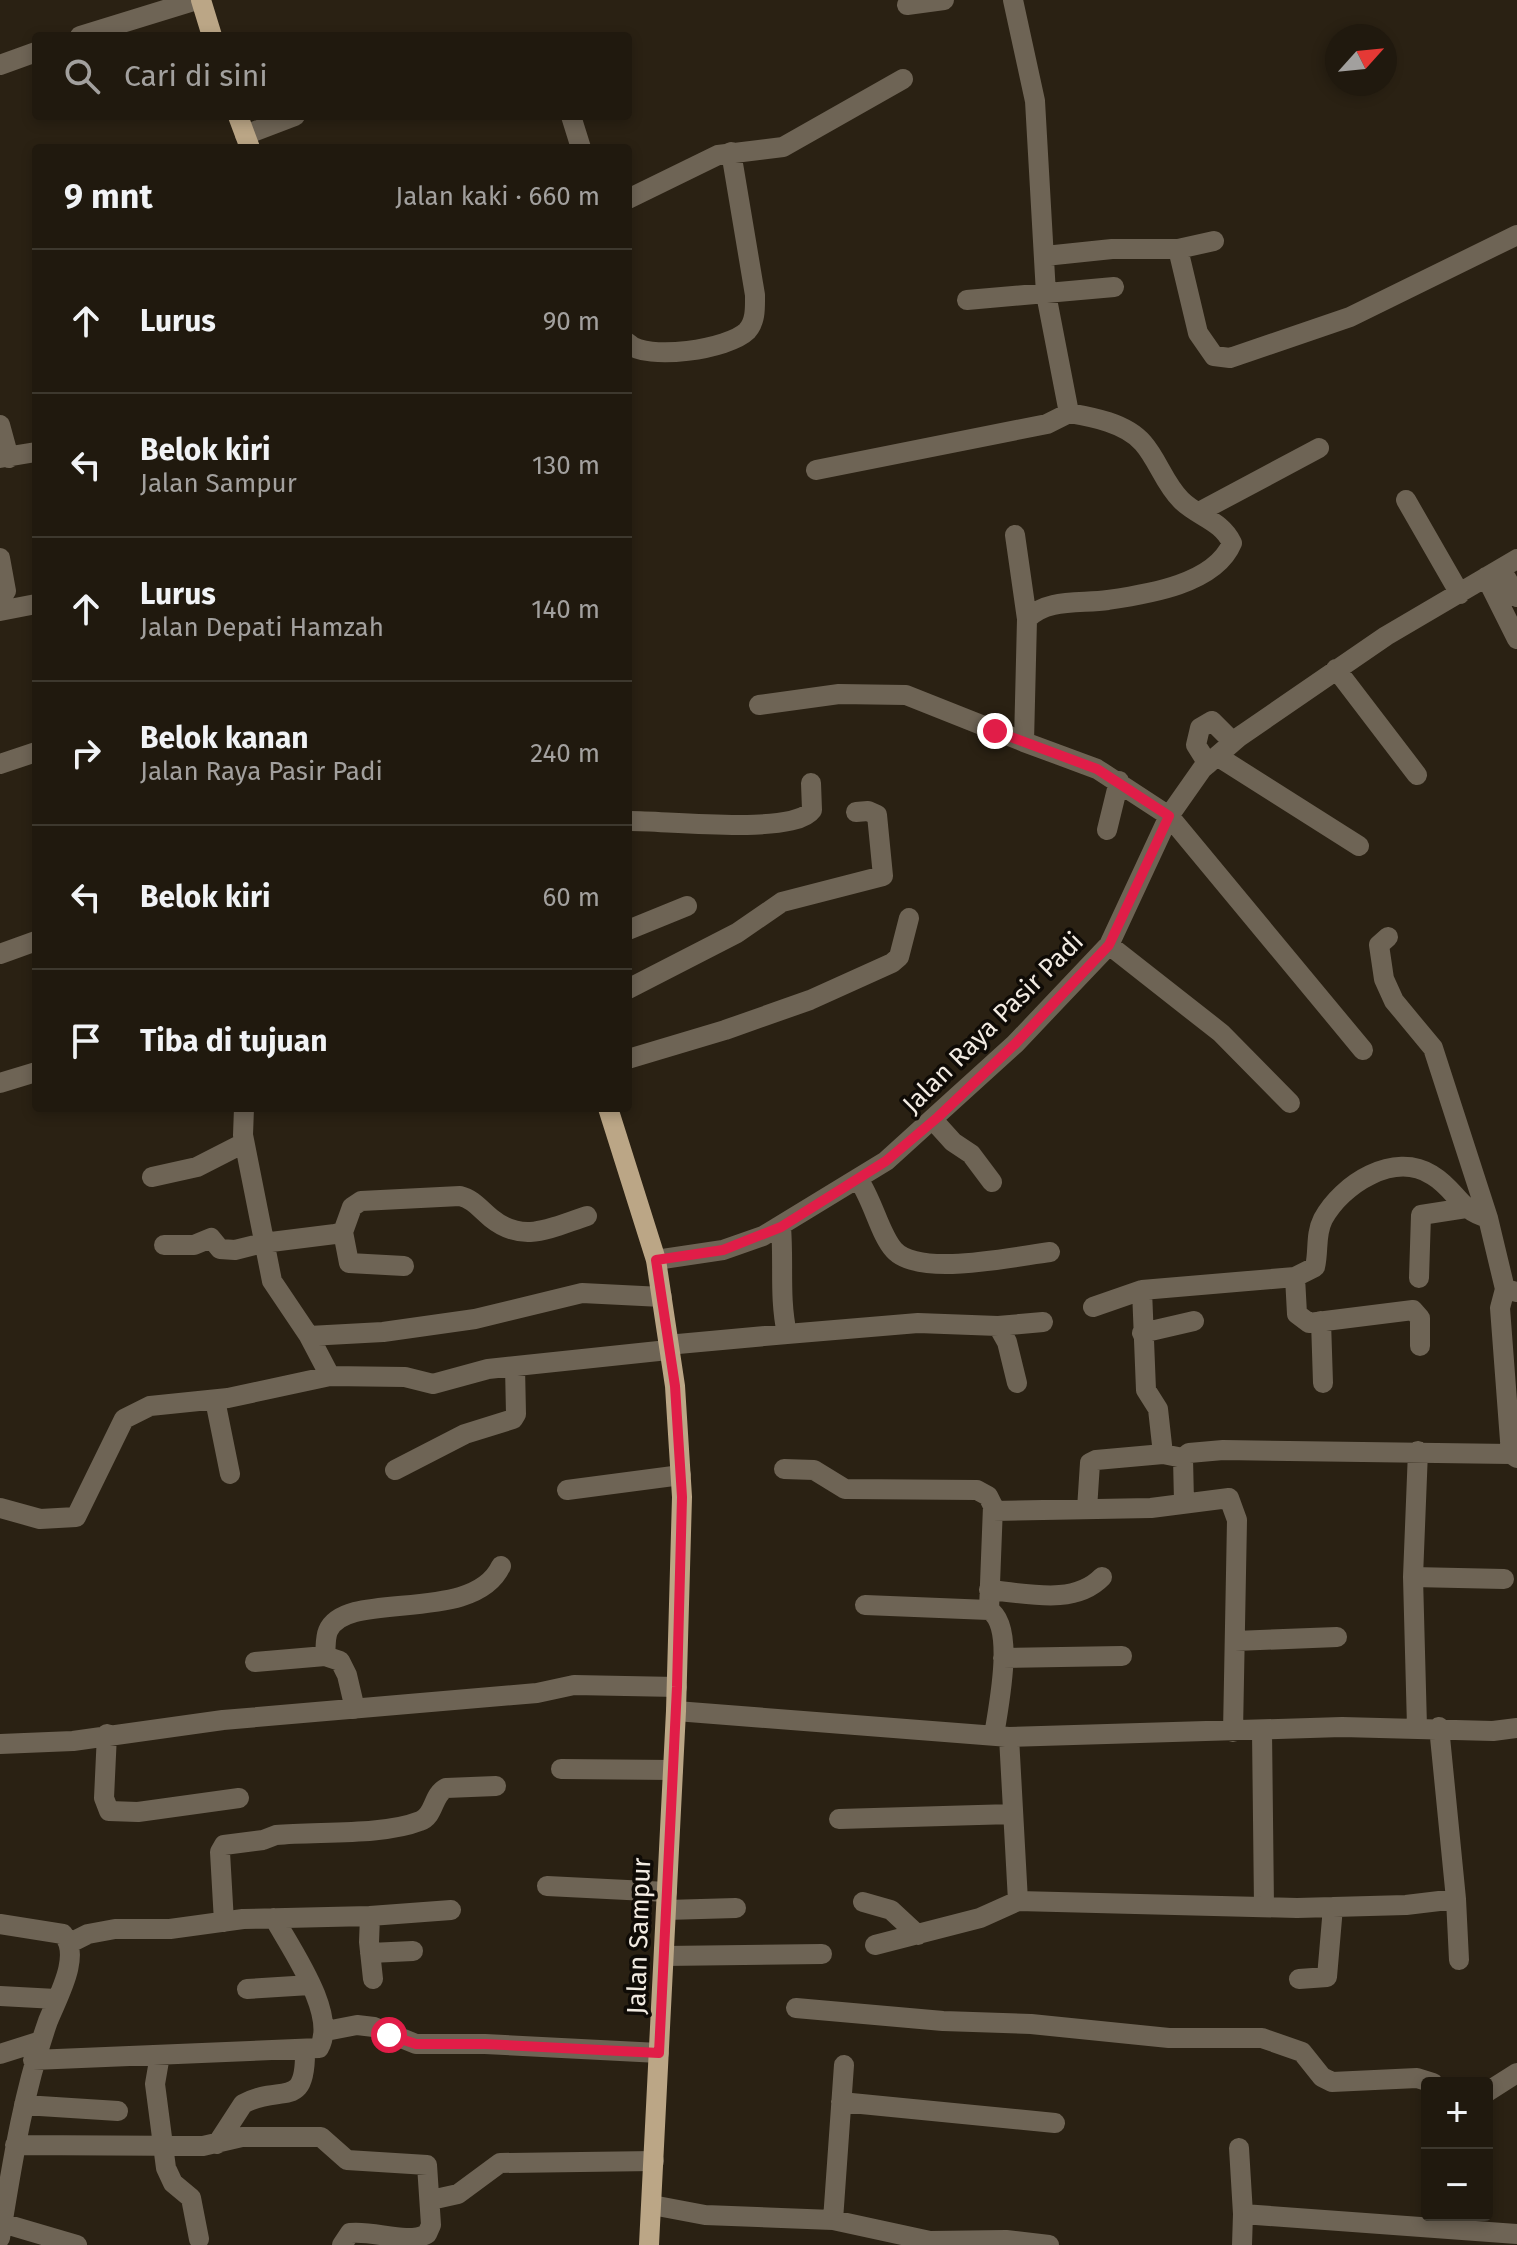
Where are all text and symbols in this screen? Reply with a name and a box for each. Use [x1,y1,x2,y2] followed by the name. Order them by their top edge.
[1325,24,1397,96] north arrow
[32,32,632,120] search box
[60,54,104,98] icon: search
[124,58,268,94] text: Cari di sini
[64,176,153,217] text: 9 mnt
[395,181,600,212] text: Jalan kaki · 660 m
[64,299,108,343] icon: ahead
[140,303,216,339] text: Lurus
[543,306,600,337] text: 90 m
[140,432,271,468] text: Belok kiri
[64,443,108,487] icon: left
[532,450,600,481] text: 130 m
[140,468,297,499] text: Jalan Sampur
[140,576,216,612] text: Lurus
[64,587,108,631] icon: ahead
[531,594,600,625] text: 140 m
[140,612,384,643] text: Jalan Depati Hamzah
[977,713,1013,749] route end
[140,720,309,756] text: Belok kanan
[64,731,108,775] icon: right
[530,738,600,769] text: 240 m
[140,756,383,787] text: Jalan Raya Pasir Padi
[64,875,108,919] icon: left
[140,879,271,915] text: Belok kiri
[542,882,600,913] text: 60 m
[896,926,1090,1120] street label: Jalan Raya Pasir Padi
[64,1019,108,1063] icon: arrive
[140,1023,327,1059] text: Tiba di tujuan
[621,1857,657,2015] street label: Jalan Sampur
[371,2017,407,2053] route start
[1421,2077,1493,2221] map controls
[1421,2077,1493,2149] button: +
[1421,2149,1493,2221] button: −

